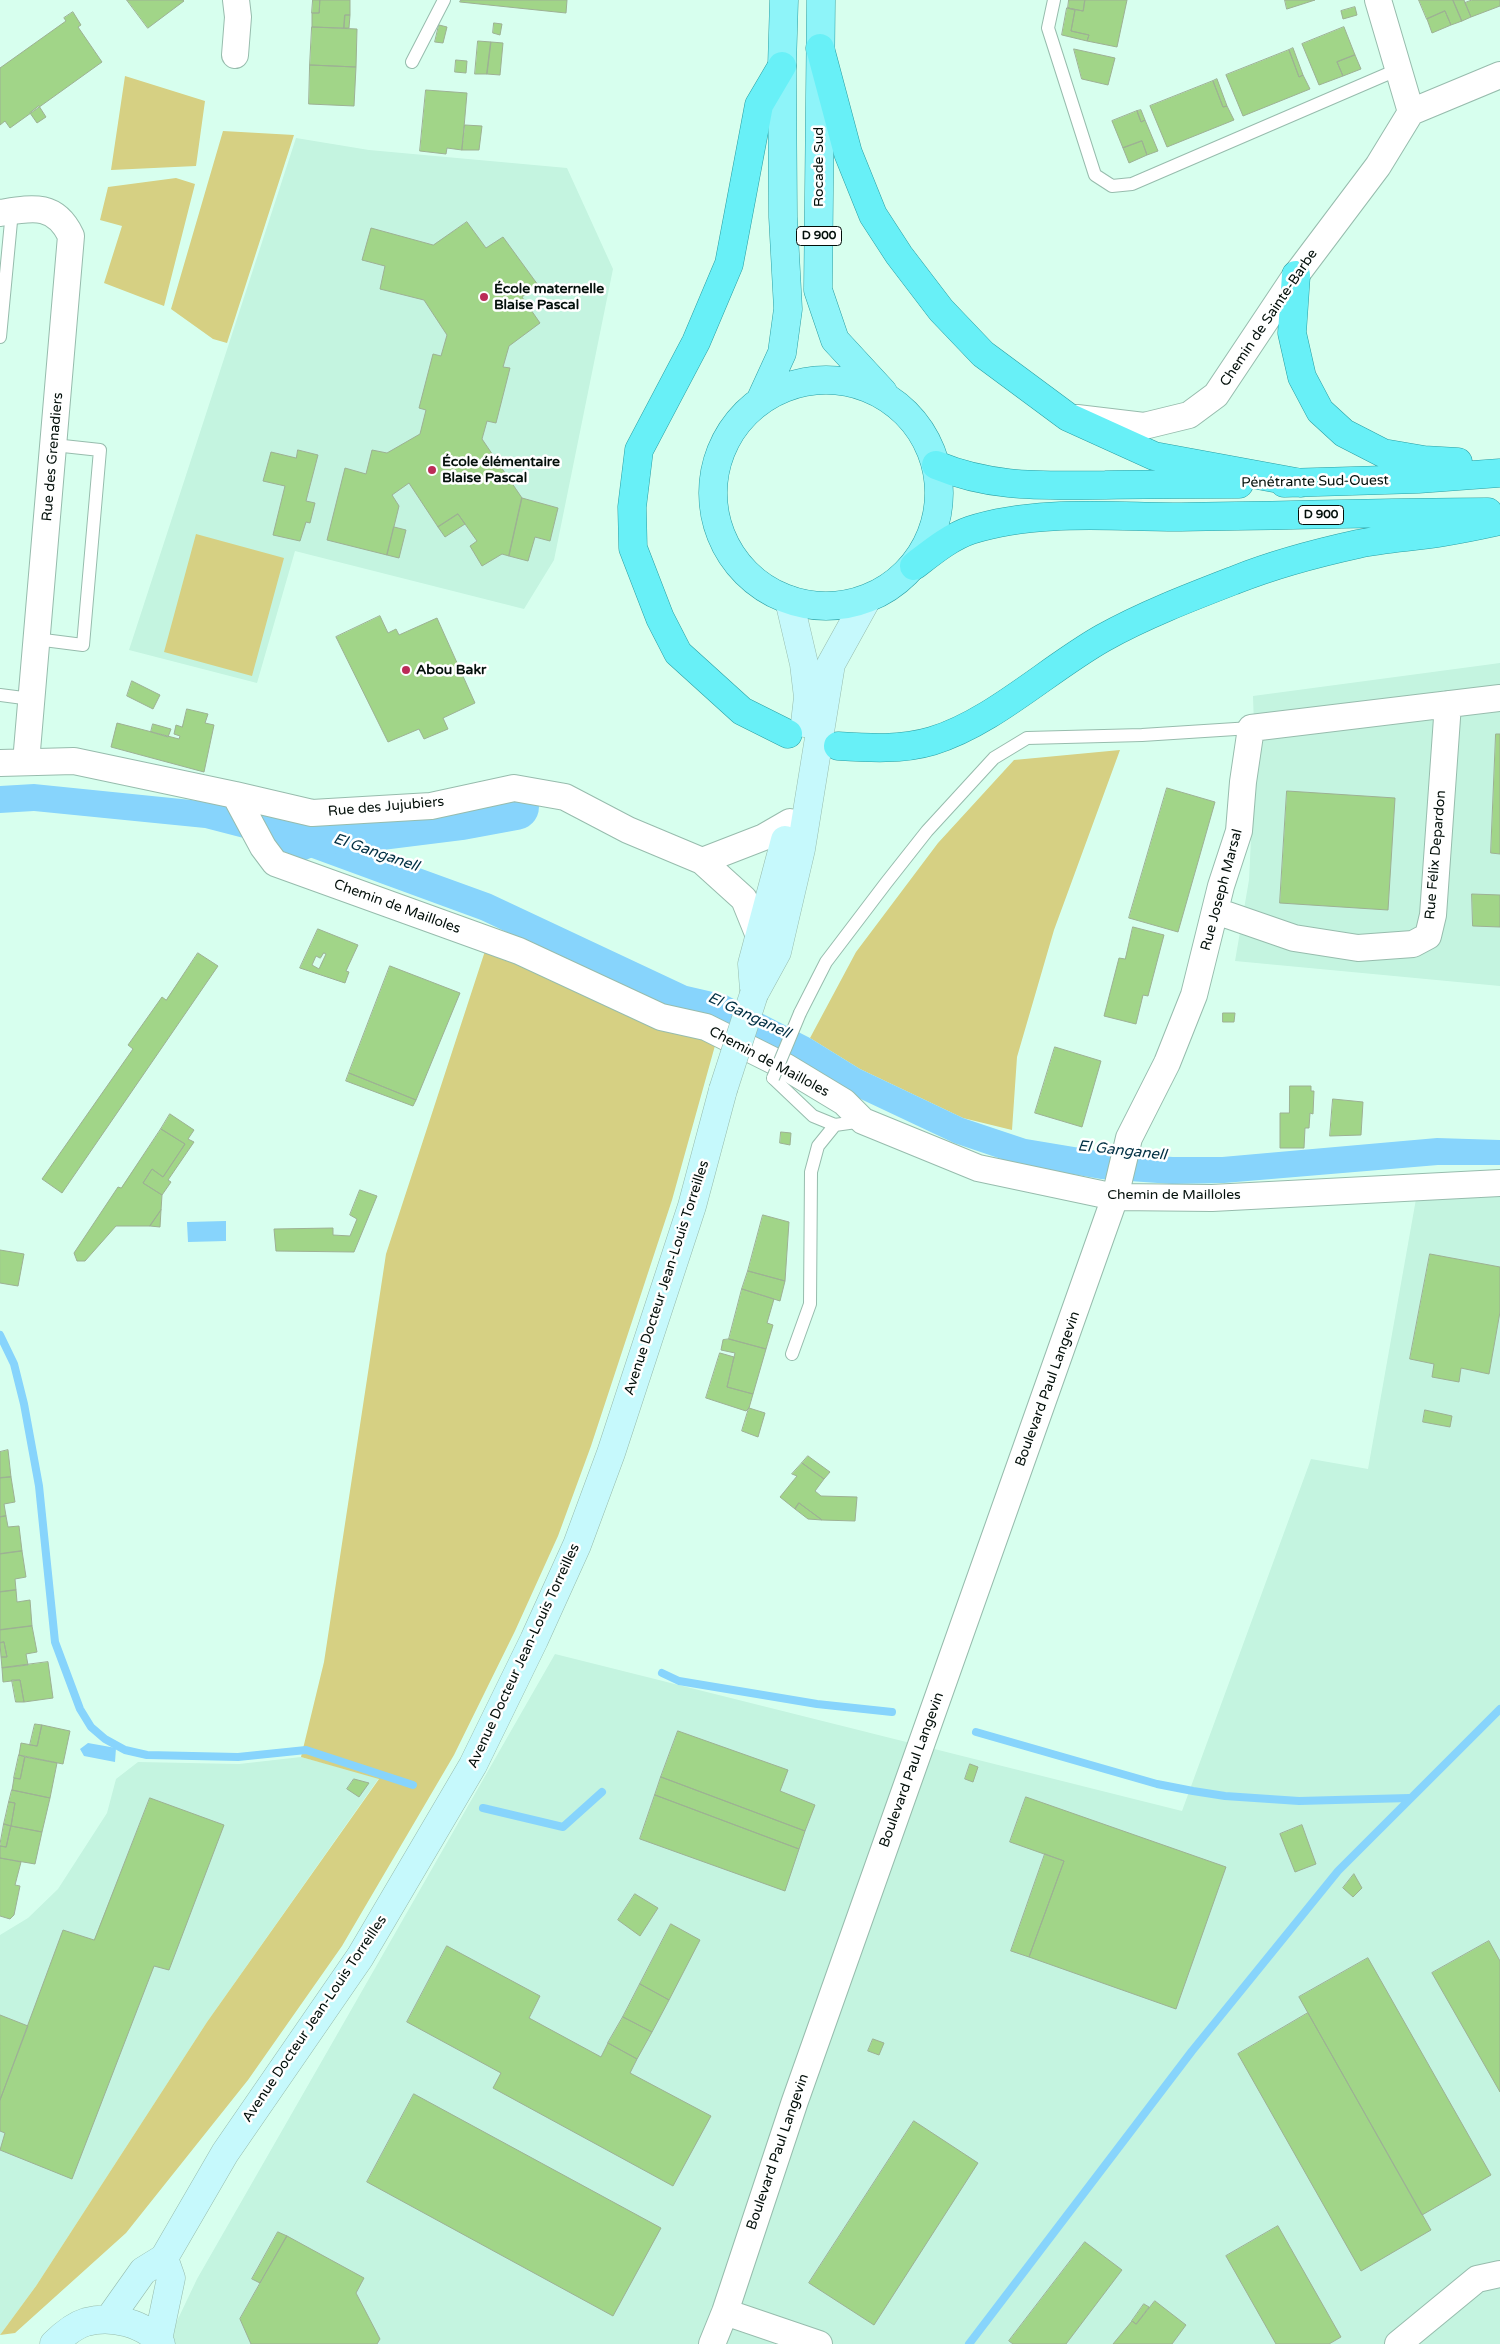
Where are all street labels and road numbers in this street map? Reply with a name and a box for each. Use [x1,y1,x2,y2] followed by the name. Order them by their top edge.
[811,127,827,207] street label: Rocade Sud
[796,227,842,246] road number: D 900
[1217,246,1321,390] street label: Chemin de Sainte-Barbe
[39,392,67,522] street label: Rue des Grenadiers
[1241,472,1389,492] street label: Pénétrante Sud-Ouest
[1298,506,1344,524] road number: D 900
[1422,790,1450,920] street label: Rue Félix Depardon
[327,794,445,820] street label: Rue des Jujubiers
[1198,827,1246,953] street label: Rue Joseph Marsal
[331,876,463,938] street label: Chemin de Mailloles
[706,1023,832,1101] street label: Chemin de Mailloles
[621,1158,713,1398] street label: Avenue Docteur Jean-Louis Torreilles
[1107,1187,1241,1203] street label: Chemin de Mailloles
[1012,1309,1084,1469] street label: Boulevard Paul Langevin
[464,1541,584,1771] street label: Avenue Docteur Jean-Louis Torreilles
[876,1690,948,1850] street label: Boulevard Paul Langevin
[239,1912,391,2126] street label: Avenue Docteur Jean-Louis Torreilles
[743,2072,813,2232] street label: Boulevard Paul Langevin

